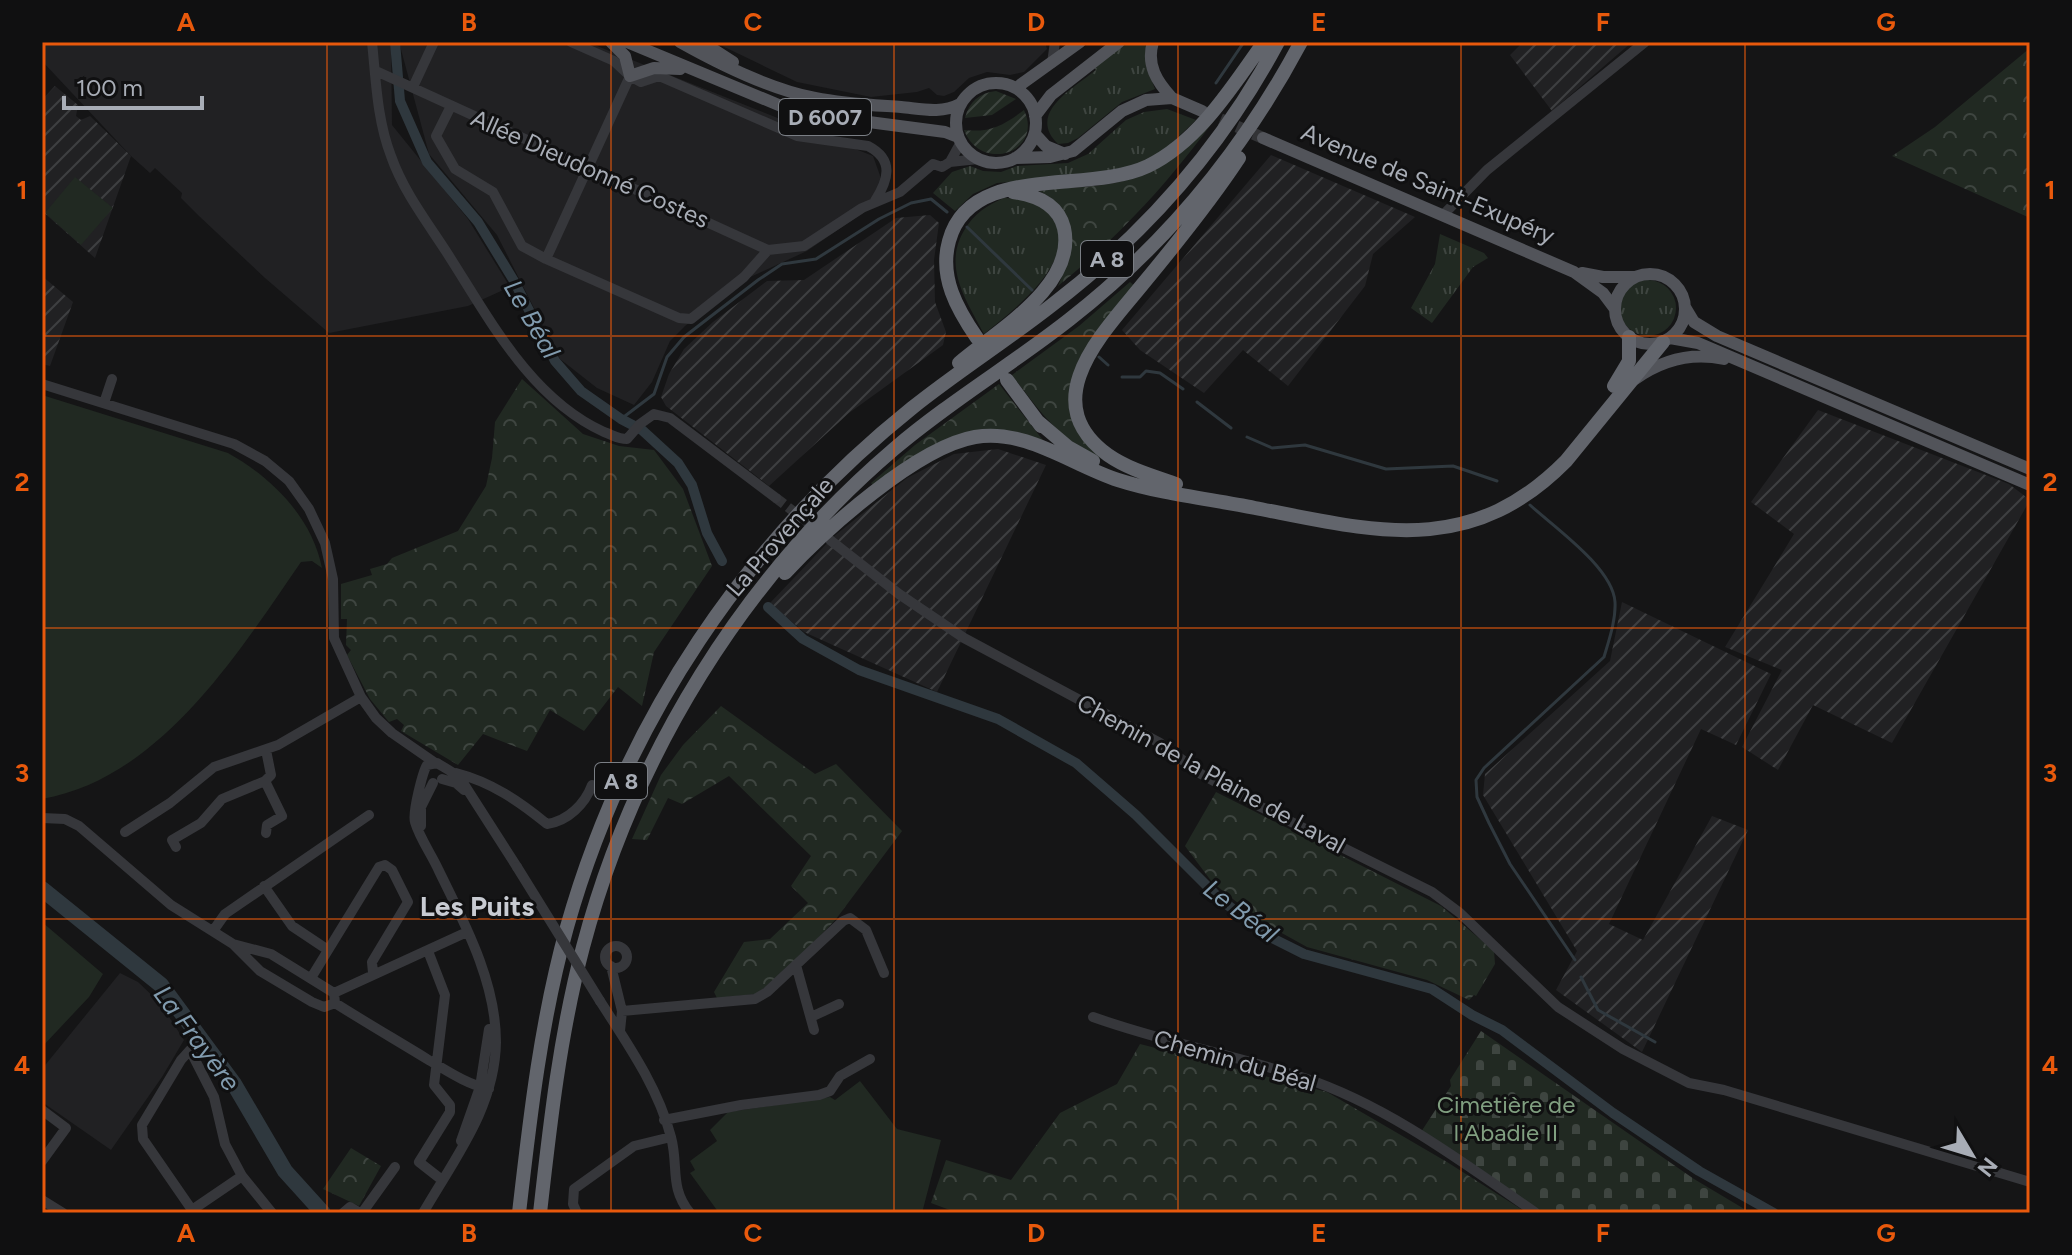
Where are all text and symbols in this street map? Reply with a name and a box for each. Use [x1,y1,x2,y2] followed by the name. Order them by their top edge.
[177,6,196,38] text: A
[461,6,477,38] text: B
[744,6,763,38] text: C
[1027,6,1045,38] text: D
[1311,6,1327,38] text: E
[1596,6,1610,38] text: F
[1876,6,1896,38] text: G
[64,60,202,110] scale bar
[76,73,143,102] text: 100 m
[779,99,871,135] road number: D 6007
[467,103,714,234] street label: Allée Dieudonné Costes
[1297,117,1560,250] street label: Avenue de Saint-Exupéry
[17,174,27,206] text: 1
[2045,174,2055,206] text: 1
[1081,241,1133,277] road number: A 8
[497,274,567,364] water label: Le Béal
[14,466,30,498] text: 2
[2042,466,2058,498] text: 2
[720,471,839,602] street label: La Provençale
[1072,688,1351,860] street label: Chemin de la Plaine de Laval
[15,757,29,789] text: 3
[2043,757,2057,789] text: 3
[595,763,647,799] road number: A 8
[1197,873,1285,950] water label: Le Béal
[420,889,534,923] district label: Les Puits
[147,979,247,1097] water label: La Frayère
[1150,1023,1320,1098] street label: Chemin du Béal
[14,1049,30,1081] text: 4
[2042,1049,2058,1081] text: 4
[1437,1090,1575,1147] park label: Cimetière de l'Abadie II
[1932,1115,2012,1195] north arrow
[1971,1152,2003,1182] text: N
[177,1217,196,1249] text: A
[461,1217,477,1249] text: B
[744,1217,763,1249] text: C
[1027,1217,1045,1249] text: D
[1311,1217,1327,1249] text: E
[1596,1217,1610,1249] text: F
[1876,1217,1896,1249] text: G

